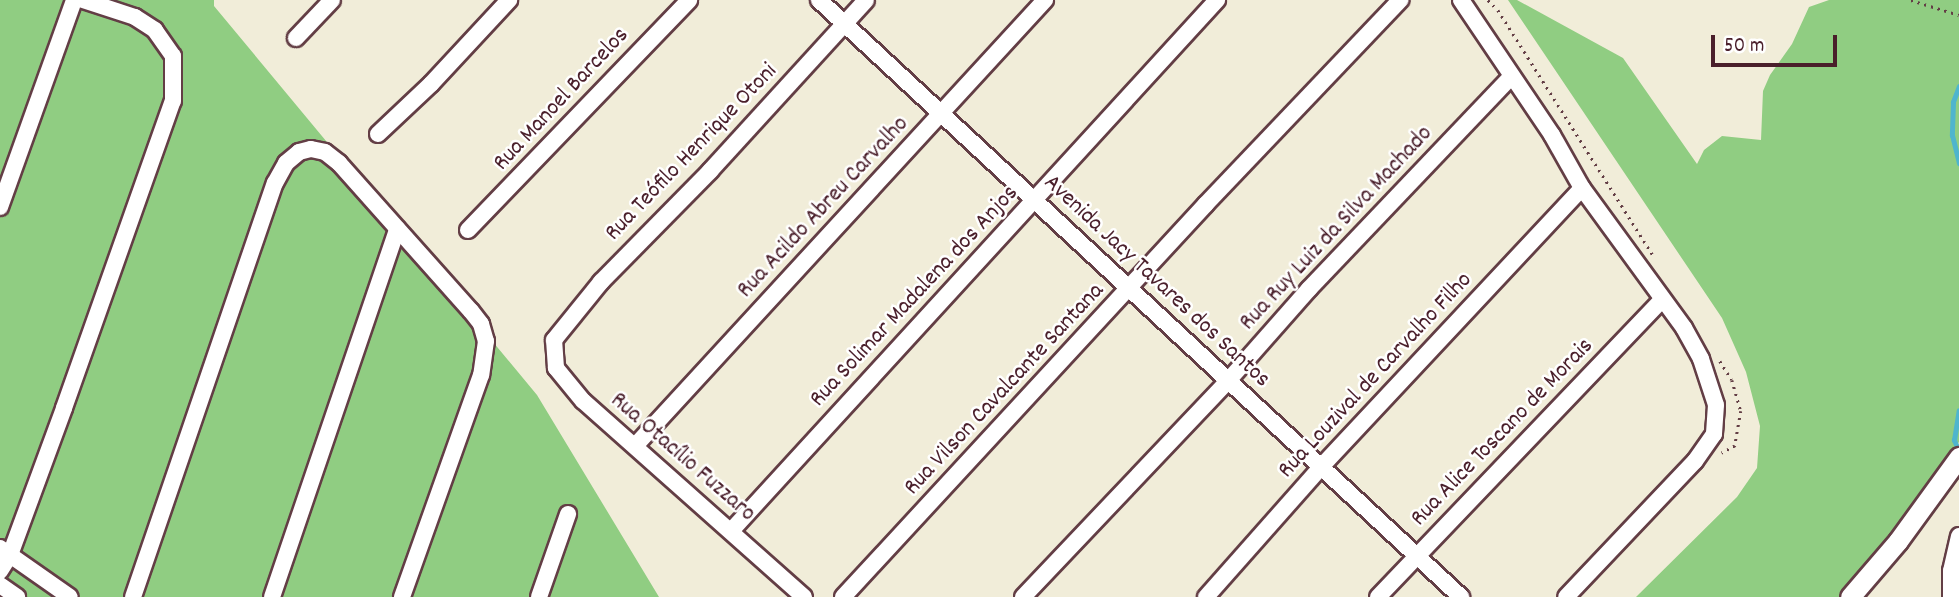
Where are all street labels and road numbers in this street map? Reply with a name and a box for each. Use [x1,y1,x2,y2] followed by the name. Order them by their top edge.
[488,22,636,178] street label: Rua Manoel Barcelos
[600,58,784,248] street label: Rua Teófilo Henrique Otoni
[732,111,916,305] street label: Rua Acildo Abreu Carvalho
[1234,121,1440,337] street label: Rua Ruy Luiz da Silva Machado
[1037,169,1275,395] street label: Avenida Jacy Tavares dos Santos
[805,180,1025,414] street label: Rua Solimar Madalena dos Anjos
[1273,267,1479,485] street label: Rua Louzival de Carvalho Filho
[899,278,1111,502] street label: Rua Vilson Cavalcante Santana
[1406,333,1600,533] street label: Rua Alice Toscano de Morais
[603,387,761,529] street label: Rua Otacílio Fuzzaro

